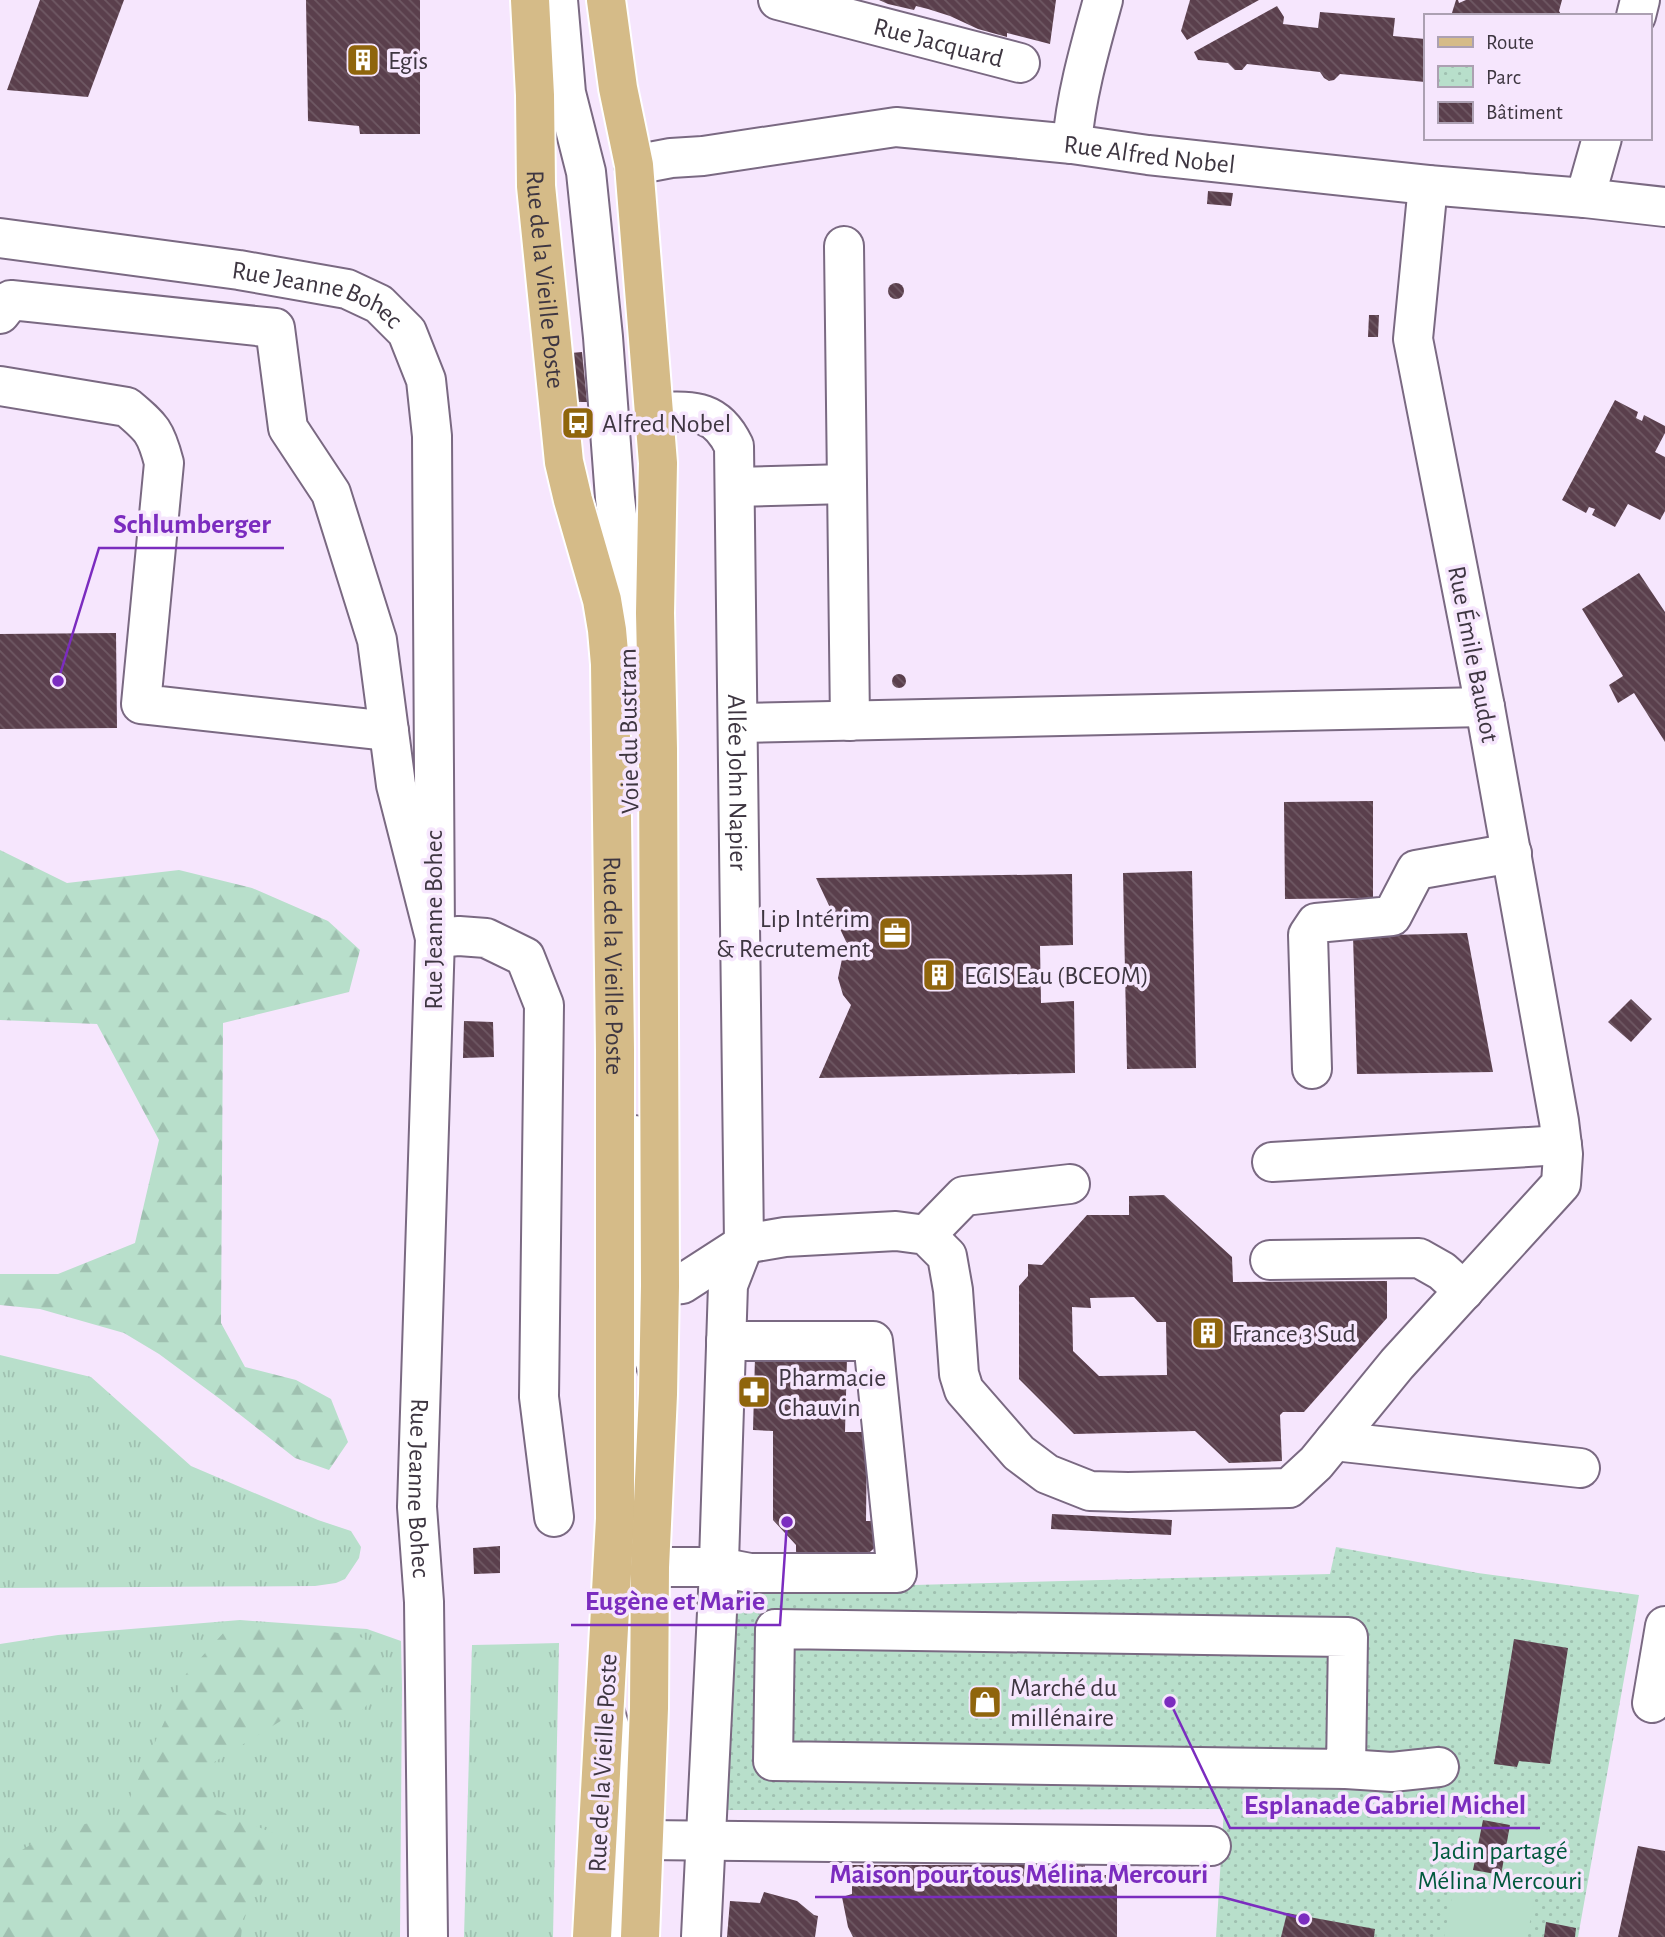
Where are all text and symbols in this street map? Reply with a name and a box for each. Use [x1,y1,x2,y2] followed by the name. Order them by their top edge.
[871,13,1006,72] street label: Rue Jacquard
[1424,14,1651,140] legend
[1486,32,1534,53] text: Route
[344,41,382,79] building icon: Egis
[388,48,428,74] place label: Egis
[1486,67,1521,88] text: Parc
[1486,102,1563,123] text: Bâtiment
[1063,131,1237,178] street label: Rue Alfred Nobel
[522,170,568,390] street label: Rue de la Vieille Poste
[230,257,407,333] street label: Rue Jeanne Bohec
[559,404,597,442] bus stop icon: Alfred Nobel
[602,411,731,437] place label: Alfred Nobel
[99,499,284,548] callout: Schlumberger
[113,511,271,539] text: Schlumberger
[1443,563,1505,745] street label: Rue Émile Baudot
[615,648,643,814] street label: Voie du Bustram
[723,694,751,872] street label: Allée John Napier
[421,830,447,1010] street label: Rue Jeanne Bohec
[598,856,627,1075] street label: Rue de la Vieille Poste
[716,906,870,962] place label: Lip Intérim & Recrutement
[876,914,914,952] office icon: Lip Intérim & Recrutement
[920,956,958,994] building icon: EGIS Eau (BCEOM)
[964,963,1149,989] place label: EGIS Eau (BCEOM)
[1189,1314,1227,1352] building icon: France 3 Sud
[1232,1321,1356,1347] place label: France 3 Sud
[778,1365,886,1421] place label: Pharmacie Chauvin
[735,1373,773,1411] pharmacy icon: Pharmacie Chauvin
[403,1398,434,1579] street label: Rue Jeanne Bohec
[571,1576,780,1625] callout: Eugène et Marie
[585,1588,765,1616] text: Eugène et Marie
[584,1653,622,1873] street label: Rue de la Vieille Poste
[1010,1675,1117,1731] place label: Marché du millénaire
[966,1683,1004,1721] shop icon: Marché du millénaire
[1230,1779,1540,1828] callout: Esplanade Gabriel Michel
[1244,1792,1526,1820] text: Esplanade Gabriel Michel
[1417,1838,1583,1894] park label: Jadin partagé Mélina Mercouri
[815,1848,1222,1897] callout: Maison pour tous Mélina Mercouri
[830,1861,1208,1889] text: Maison pour tous Mélina Mercouri

